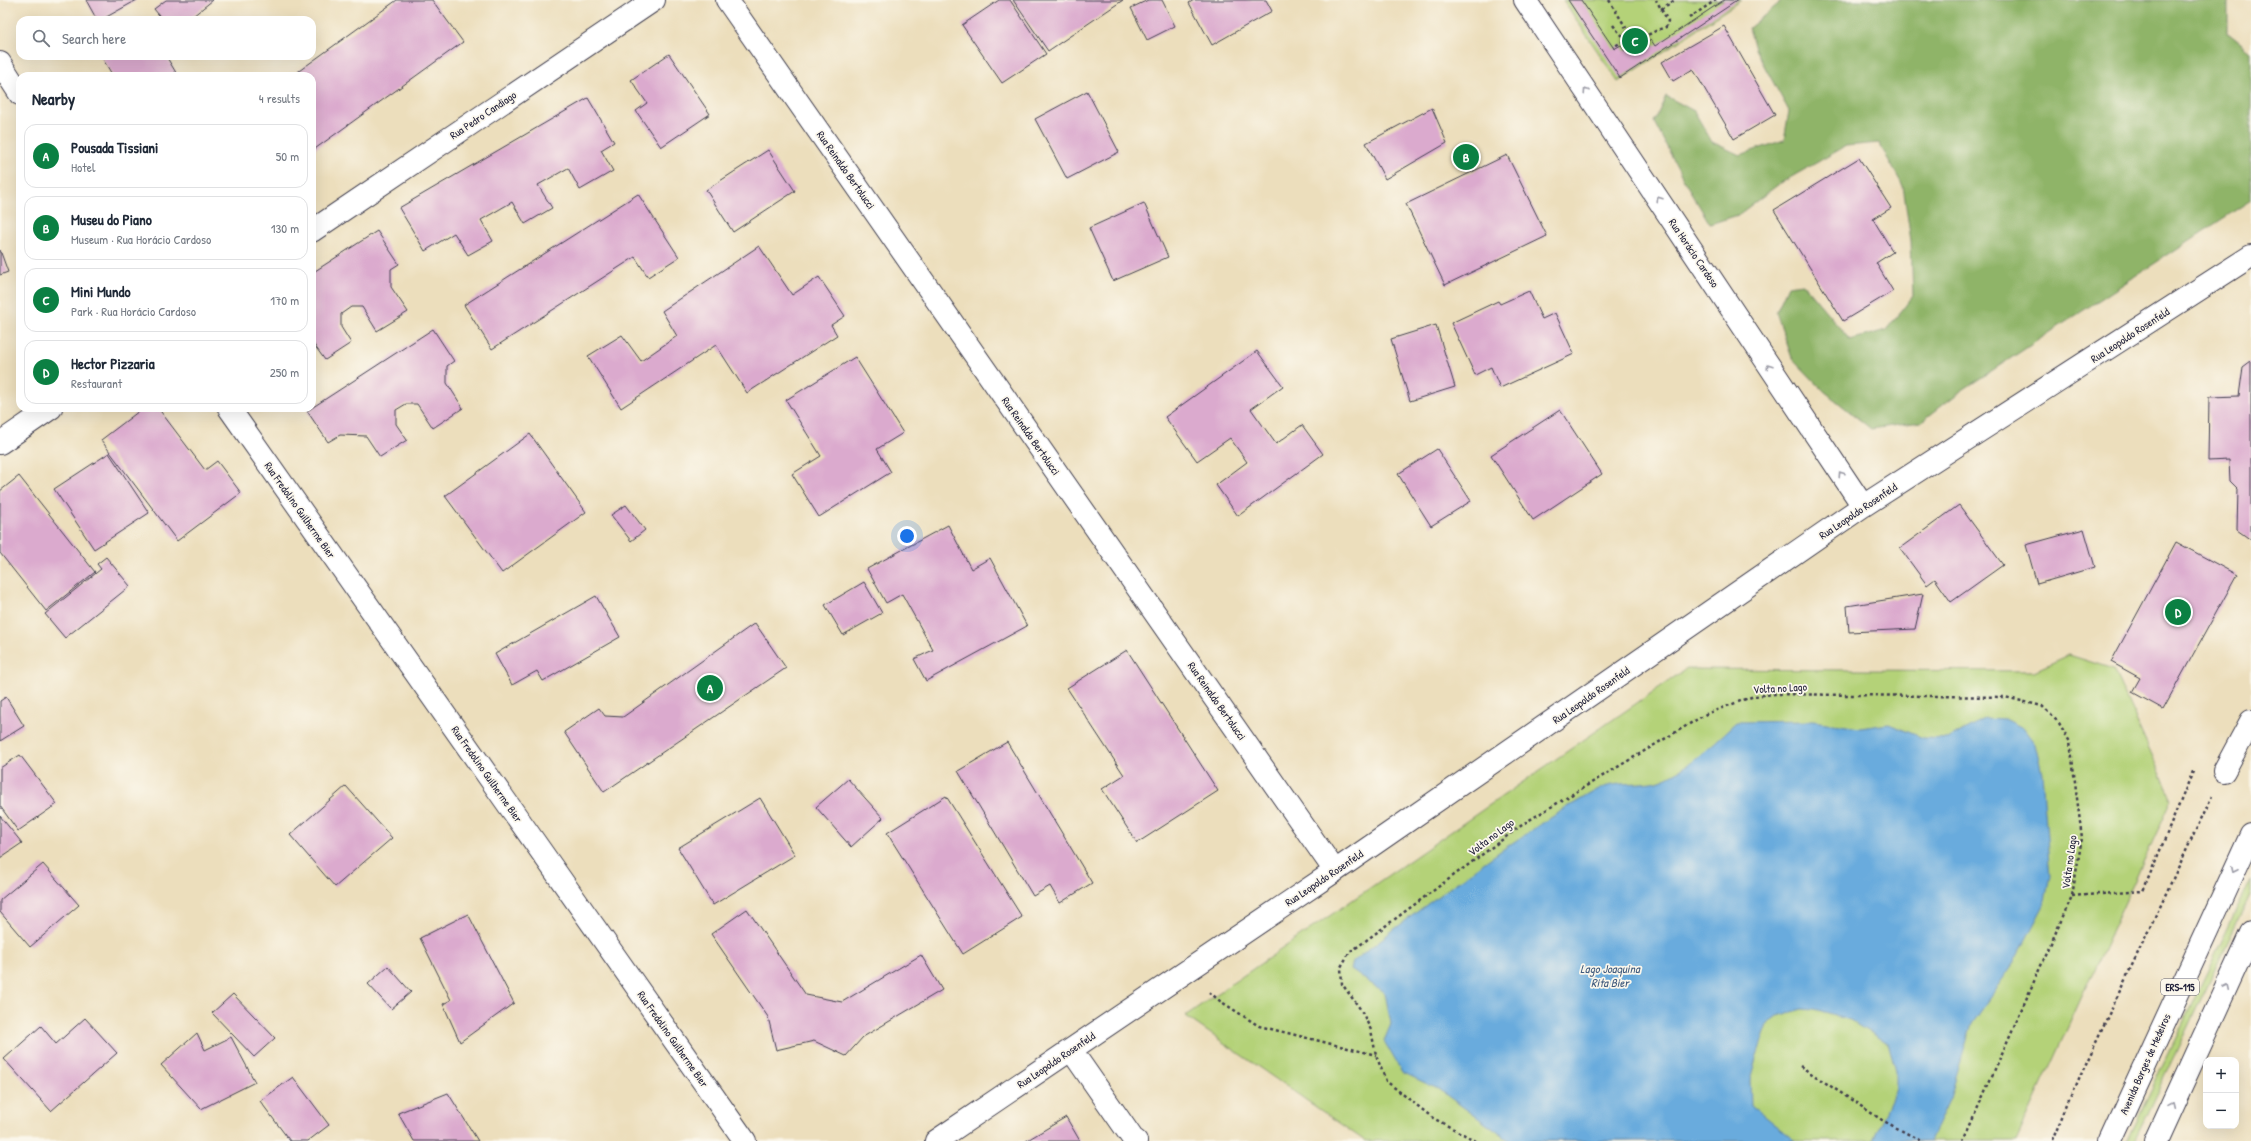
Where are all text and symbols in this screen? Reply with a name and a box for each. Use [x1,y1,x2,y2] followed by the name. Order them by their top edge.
[16,16,316,60] search box
[1622,26,1648,56] pin: C
[30,27,52,49] icon: search
[62,28,126,49] text: Search here
[32,87,75,110] text: Nearby
[447,87,519,142] street label: Rua Pedro Candiago
[1584,88,1591,95] one-way arrow
[259,89,300,107] text: 4 results
[814,128,878,212] street label: Rua Reinaldo Bertolucci
[71,137,158,158] text: Pousada Tissiani
[1453,142,1479,172] pin: B
[43,147,49,165] text: A
[276,147,299,165] text: 50 m
[71,158,95,176] text: Hotel
[1656,196,1663,203] one-way arrow
[71,209,152,230] text: Museu do Piano
[1666,216,1722,291] street label: Rua Horácio Cardoso
[43,219,49,237] text: B
[271,219,299,237] text: 130 m
[71,230,211,248] text: Museum · Rua Horácio Cardoso
[71,281,130,302] text: Mini Mundo
[42,291,50,309] text: C
[270,291,299,309] text: 170 m
[71,302,196,320] text: Park · Rua Horácio Cardoso
[2088,304,2173,366] street label: Rua Leopoldo Rosenfeld
[71,353,155,374] text: Hector Pizzaria
[43,363,49,381] text: D
[270,363,299,381] text: 250 m
[1767,363,1774,370] one-way arrow
[71,374,122,392] text: Restaurant
[999,394,1063,478] street label: Rua Reinaldo Bertolucci
[261,459,339,561] street label: Rua Fredolino Guilherme Bier
[1839,471,1846,478] one-way arrow
[1816,479,1900,542] street label: Rua Leopoldo Rosenfeld
[897,526,917,546] your location
[2165,597,2191,627] pin: D
[1185,659,1249,743] street label: Rua Reinaldo Bertolucci
[1550,663,1633,727] street label: Rua Leopoldo Rosenfeld
[697,673,723,703] pin: A
[1753,680,1808,696] street label: Volta no Lago
[448,723,526,825] street label: Rua Fredolino Guilherme Bier
[1465,815,1517,859] street label: Volta no Lago
[2058,834,2080,890] street label: Volta no Lago
[1282,846,1366,909] street label: Rua Leopoldo Rosenfeld
[2231,866,2239,873] one-way arrow
[1580,960,1641,991] water label: Lago Joaquina Rita Bier
[2161,979,2199,995] road number: ERS-115
[2221,984,2229,992] one-way arrow
[634,988,712,1090] street label: Rua Fredolino Guilherme Bier
[2116,1011,2174,1117] street label: Avenida Borges de Medeiros
[1014,1028,1098,1091] street label: Rua Leopoldo Rosenfeld
[2203,1057,2239,1129] map controls
[2203,1057,2239,1093] button: +
[2203,1093,2239,1129] button: −
[2167,1102,2175,1110] one-way arrow

